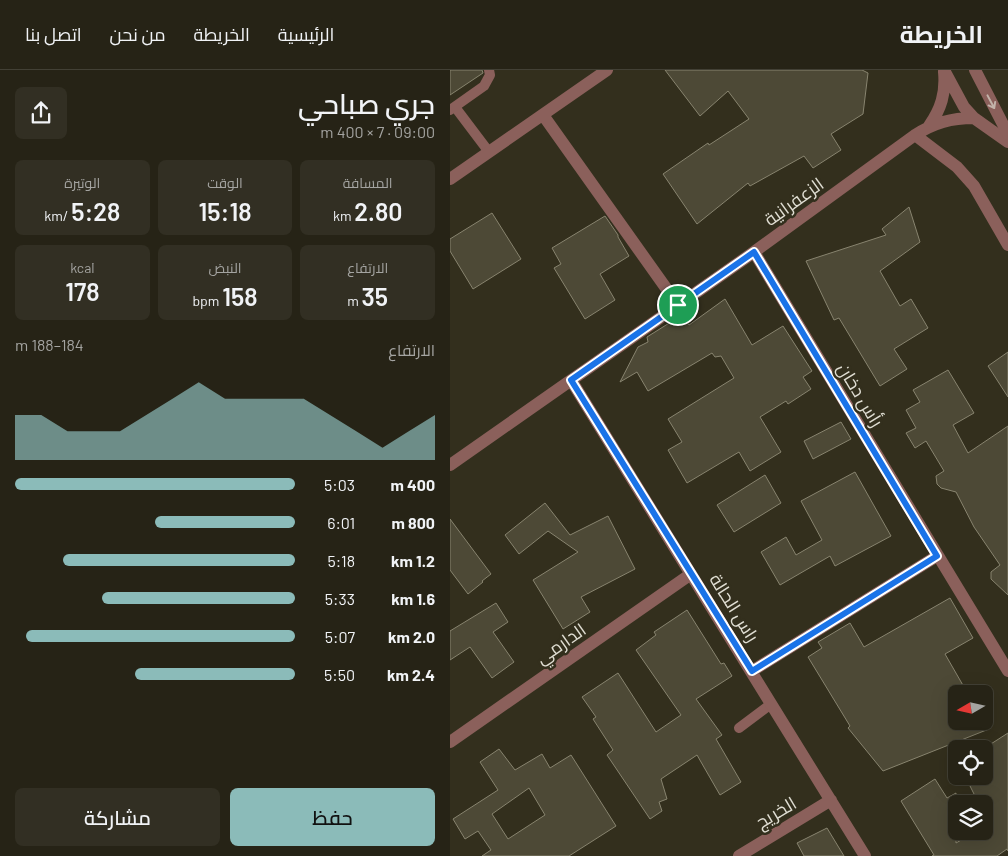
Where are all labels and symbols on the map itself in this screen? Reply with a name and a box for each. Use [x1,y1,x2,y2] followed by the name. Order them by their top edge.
[987,94,996,109] one-way arrow
[759,172,828,231] street label: الزعفرانية
[657,284,699,326] pin
[832,358,889,431] street label: رأس دخان
[704,569,764,646] street label: راس الحالة
[531,618,592,672] street label: الدارمي
[948,685,992,730] north arrow
[751,791,801,835] street label: الخريج

